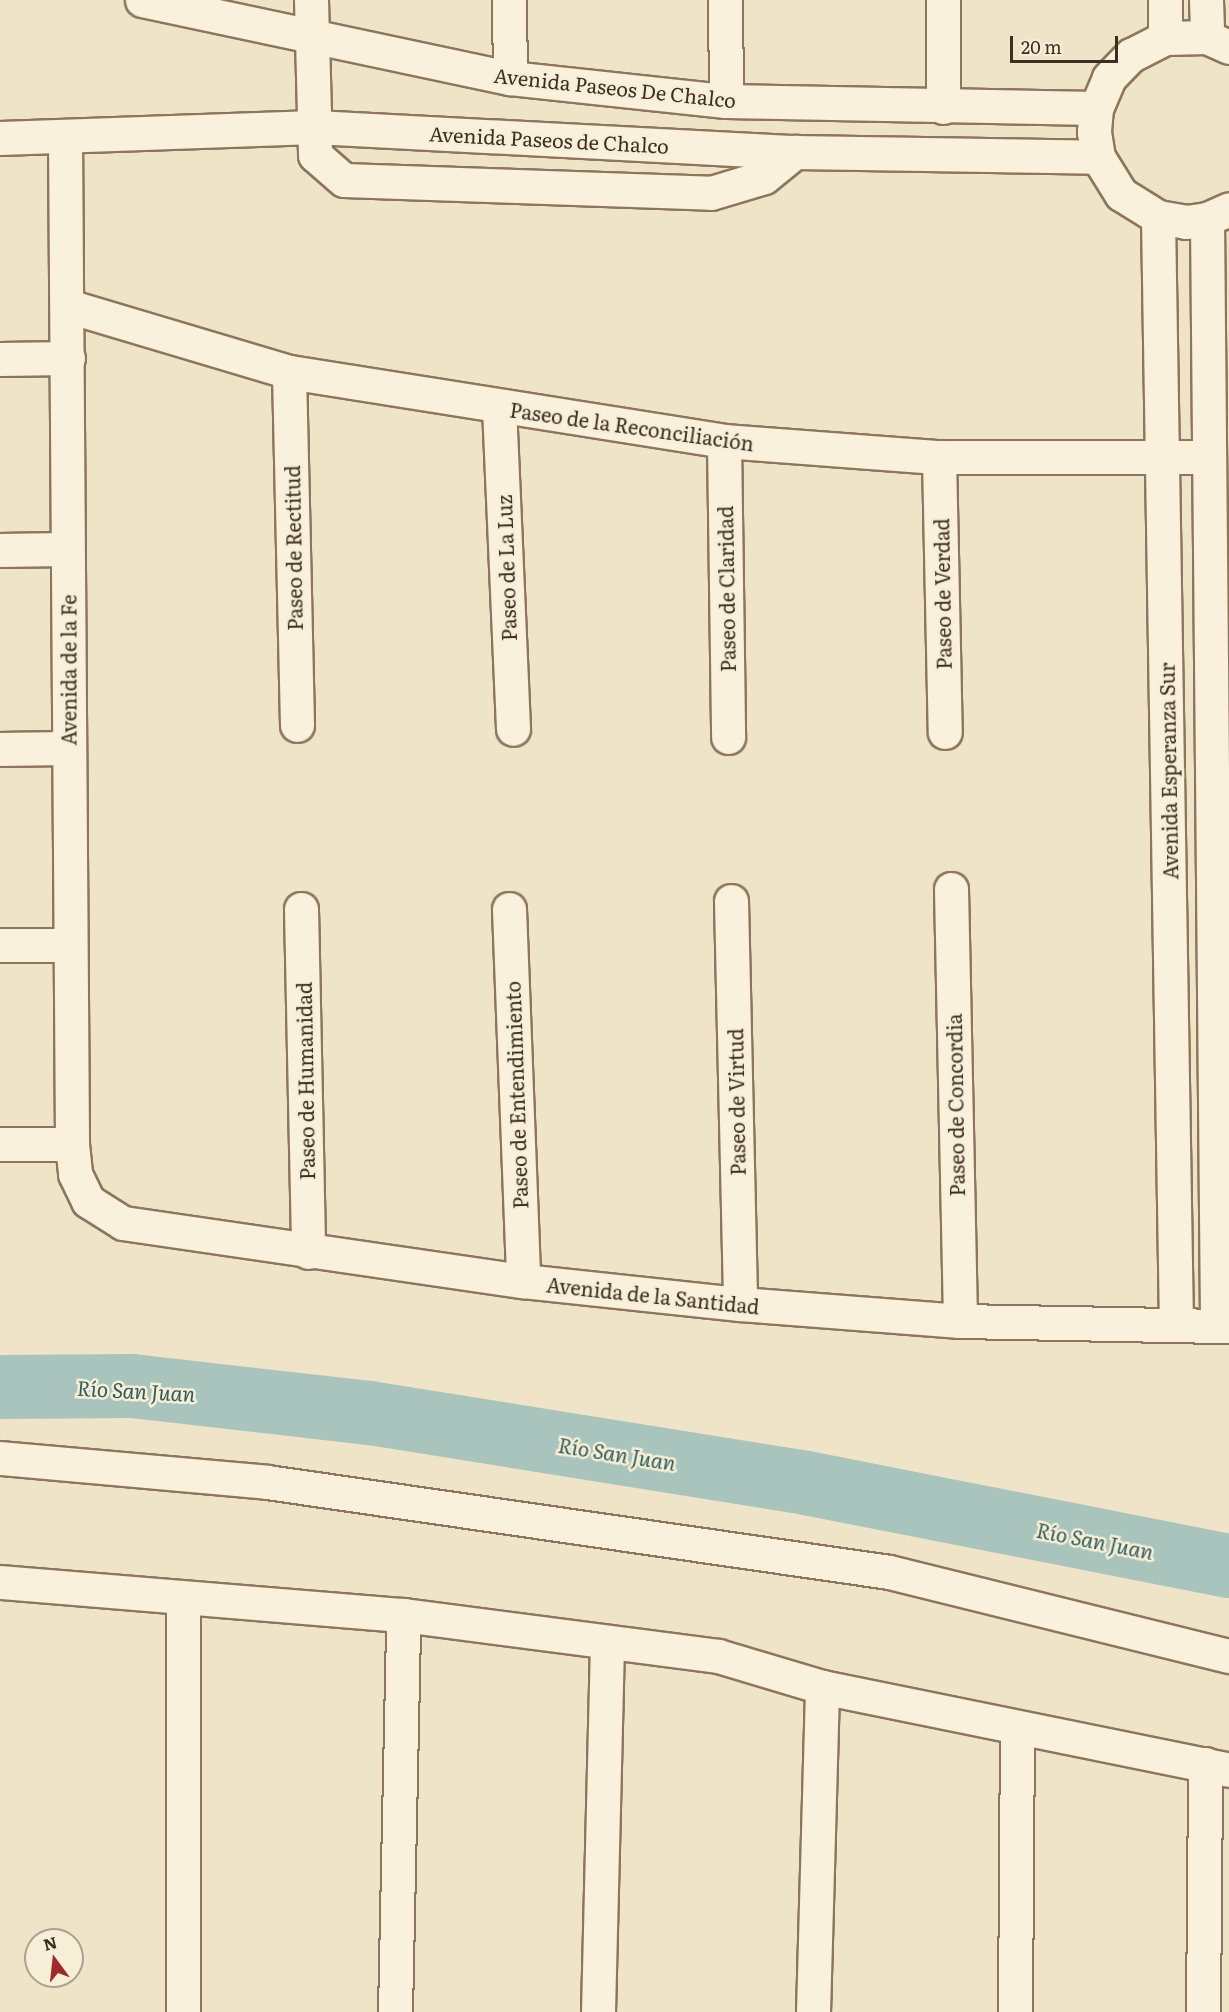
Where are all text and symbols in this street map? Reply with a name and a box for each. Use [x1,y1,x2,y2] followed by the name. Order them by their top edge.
[1013,24,1121,62] scale bar
[1021,33,1062,60] text: 20 m
[493,62,737,112] street label: Avenida Paseos De Chalco
[428,121,670,157] street label: Avenida Paseos de Chalco
[508,397,756,455] street label: Paseo de la Reconciliación
[280,465,306,631] street label: Paseo de Rectitud
[491,494,521,642] street label: Paseo de La Luz
[713,506,739,672] street label: Paseo de Claridad
[929,518,955,670] street label: Paseo de Verdad
[56,594,80,746] street label: Avenida de la Fe
[1154,662,1182,880] street label: Avenida Esperanza Sur
[500,980,532,1210] street label: Paseo de Entendimiento
[291,982,319,1180] street label: Paseo de Humanidad
[941,1013,969,1197] street label: Paseo de Concordia
[723,1028,749,1176] street label: Paseo de Virtud
[545,1272,761,1318] street label: Avenida de la Santidad
[76,1374,196,1406] water label: Río San Juan
[556,1431,678,1475] water label: Río San Juan
[1034,1516,1156,1564] water label: Río San Juan
[24,1928,84,1988] north arrow
[40,1929,59,1956] text: N

